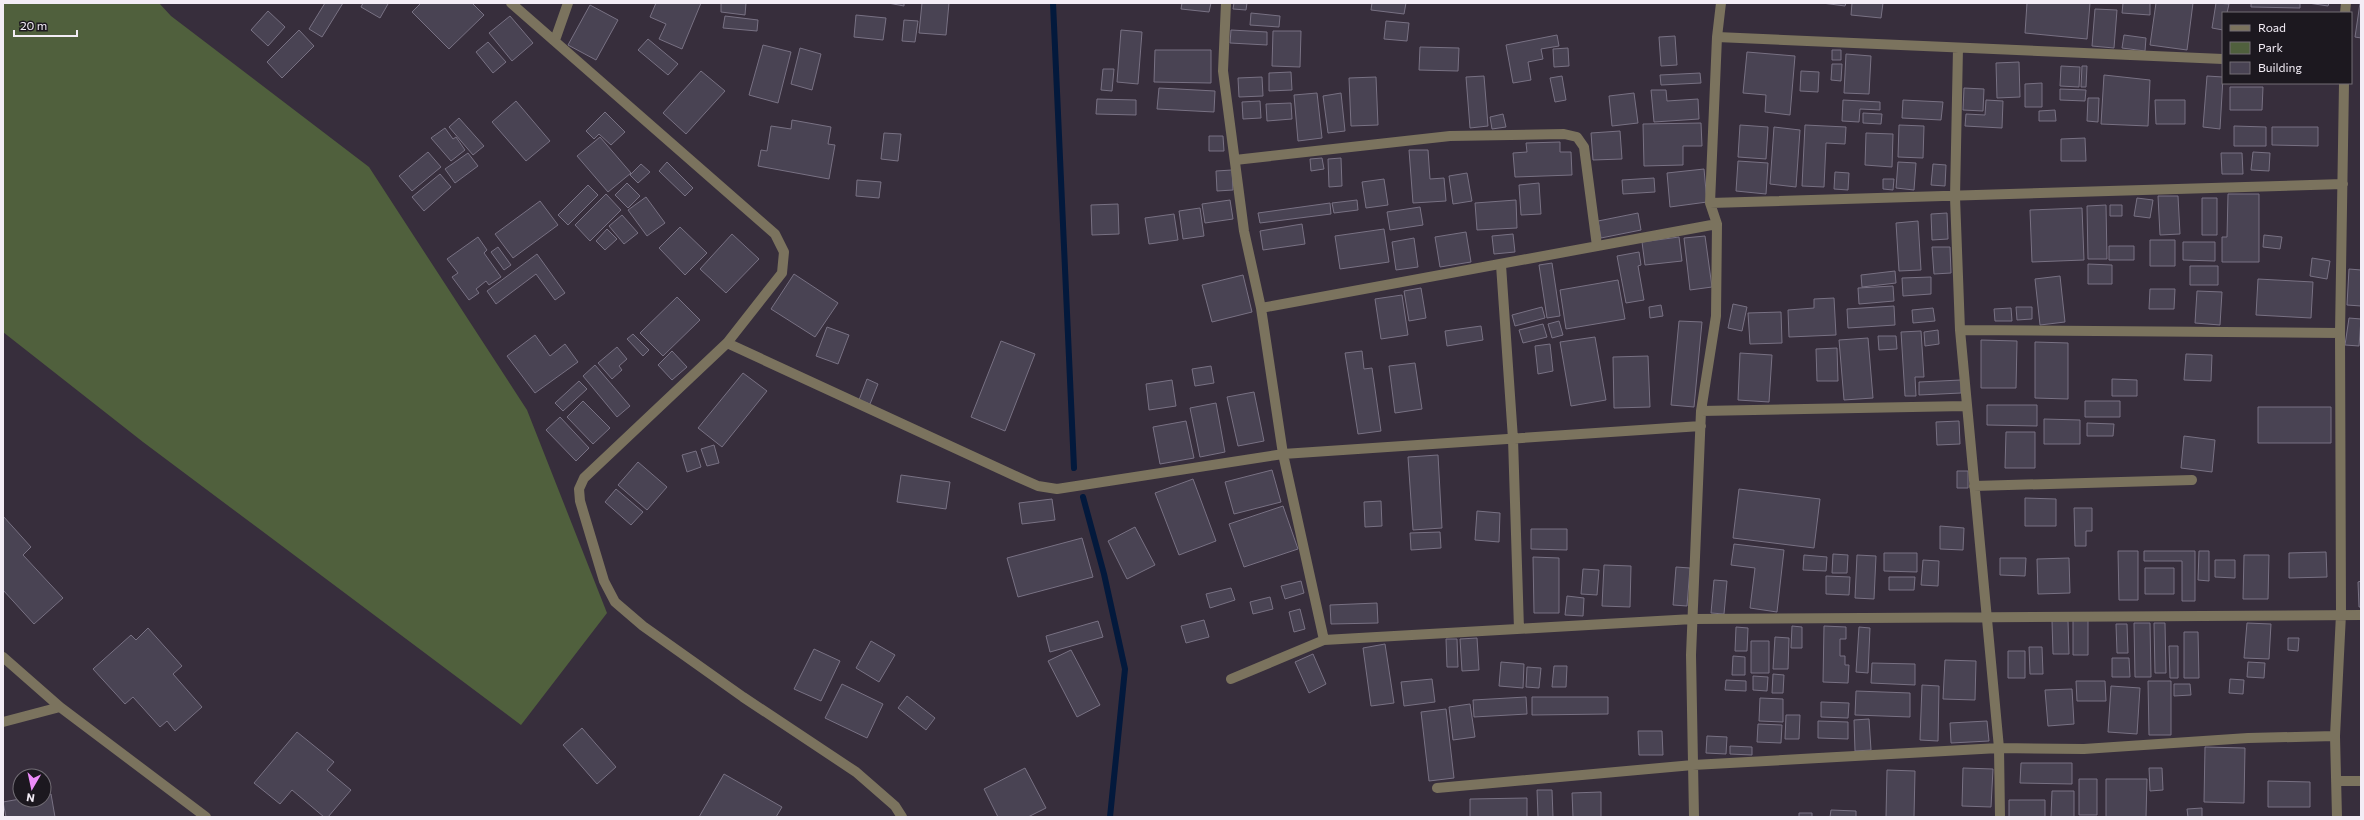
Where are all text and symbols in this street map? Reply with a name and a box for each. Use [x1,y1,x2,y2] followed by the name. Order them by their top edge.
[14,12,77,38] scale bar
[2222,12,2352,84] legend
[20,18,47,32] text: 20 m
[2258,20,2286,34] text: Road
[2258,40,2284,54] text: Park
[2258,60,2302,74] text: Building
[12,768,52,808] north arrow
[25,791,35,805] text: N

